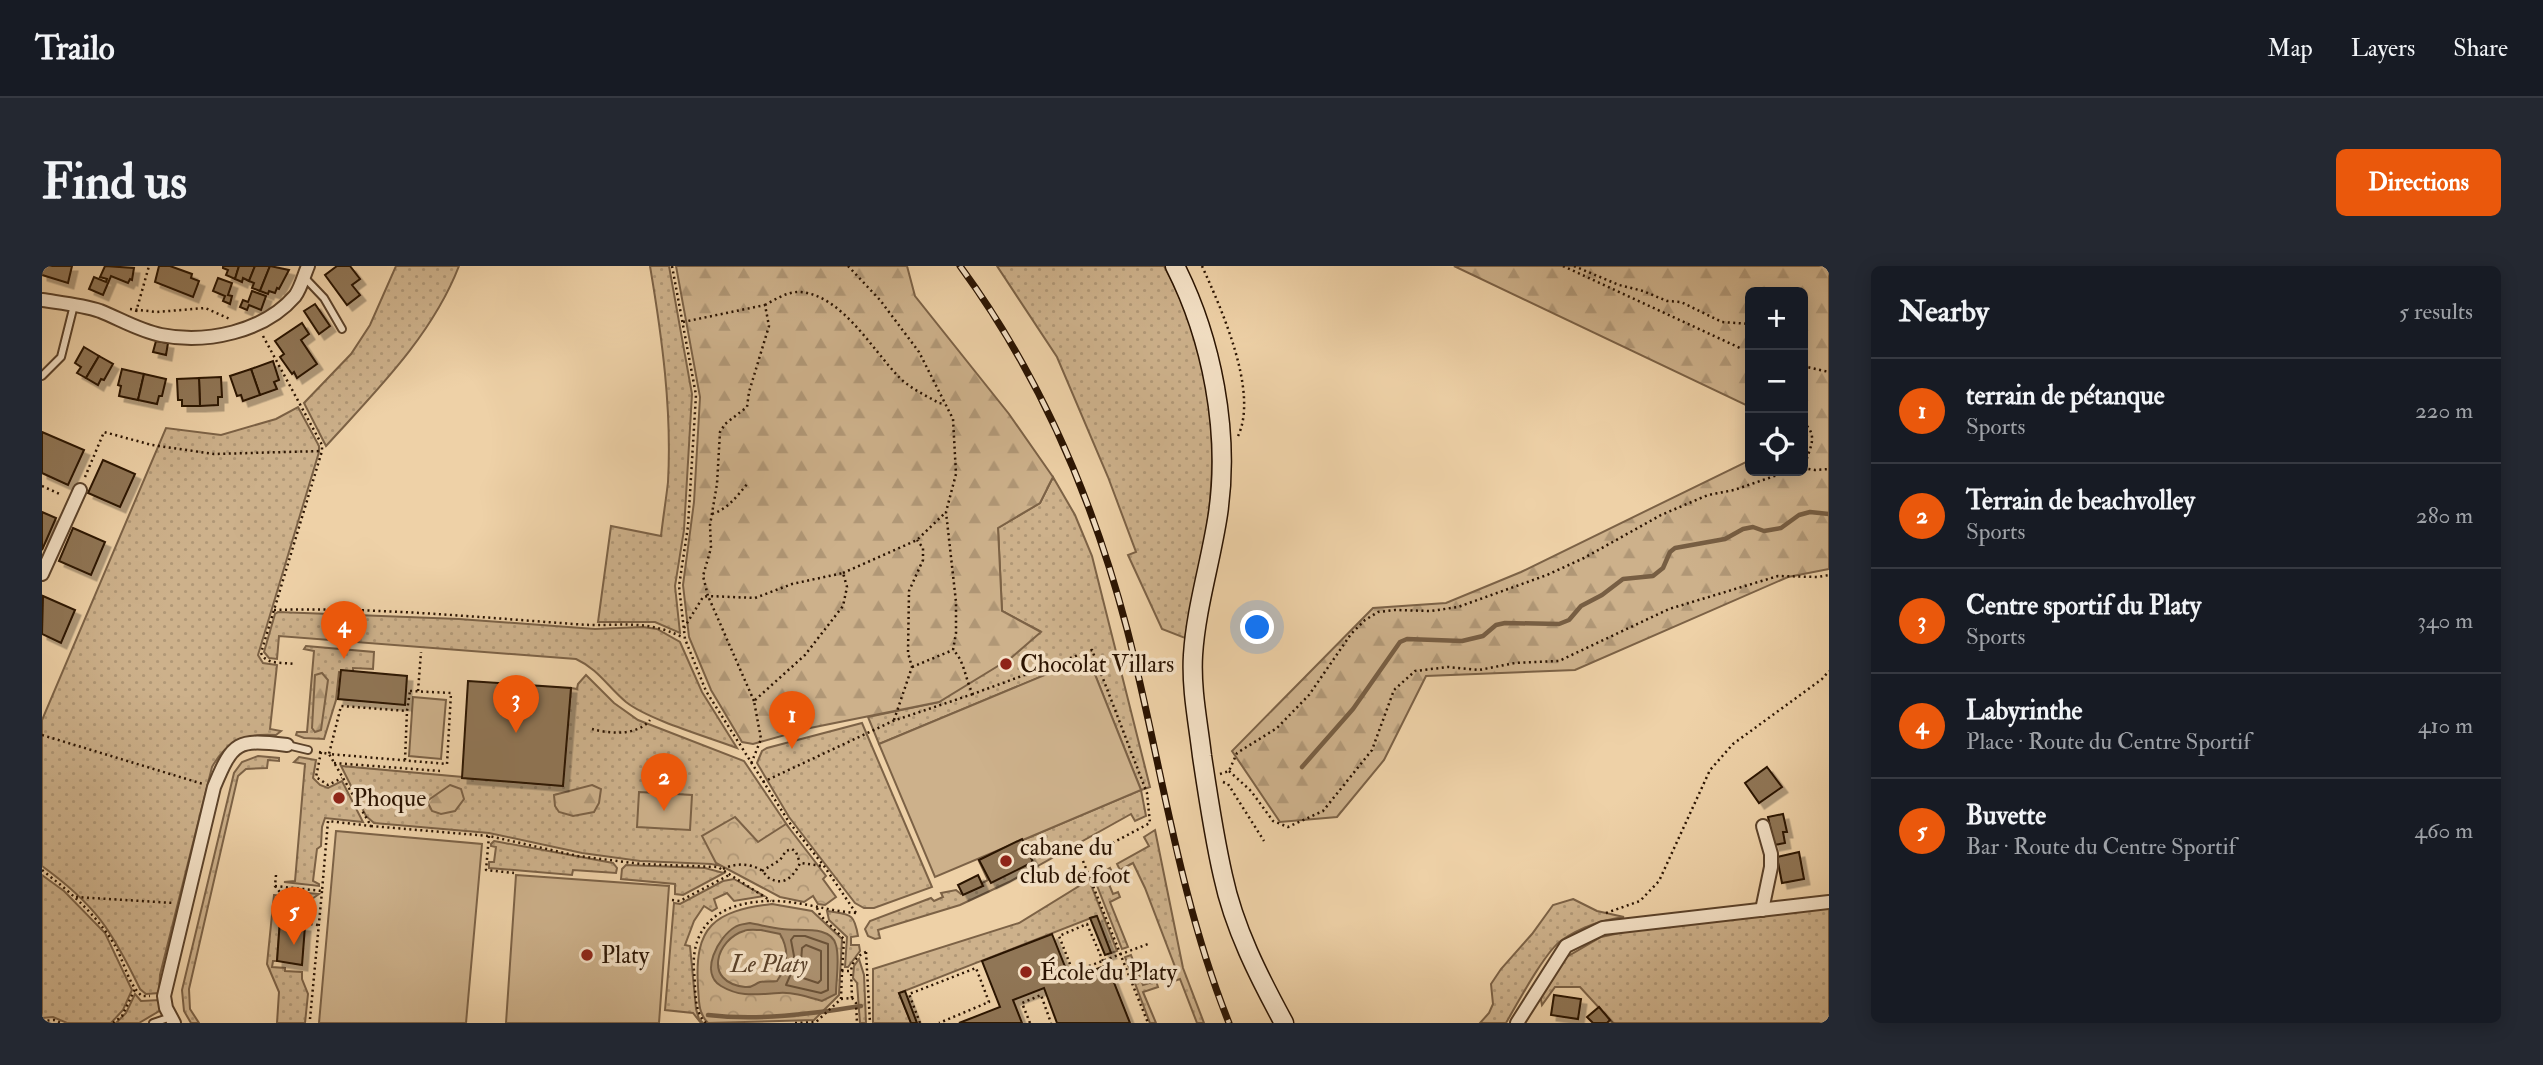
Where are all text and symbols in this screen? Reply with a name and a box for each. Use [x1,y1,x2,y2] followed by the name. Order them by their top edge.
[35,28,115,69] text: Trailo
[2268,33,2313,64] text: Map
[2351,33,2415,64] text: Layers
[2453,33,2508,64] text: Share
[2336,149,2501,216] button: Directions
[42,152,187,213] text: Find us
[1745,287,1808,476] map controls
[1745,287,1808,350] button: +
[1899,293,1989,330] text: Nearby
[2399,297,2473,326] text: 5 results
[1745,350,1808,413] button: −
[1966,380,2165,412] text: terrain de pétanque
[1918,396,1926,425] text: 1
[2415,396,2473,425] text: 220 m
[1966,412,2025,441] text: Sports
[1745,413,1808,476] button: locate
[1966,485,2195,517] text: Terrain de beachvolley
[1916,501,1928,530] text: 2
[2416,501,2473,530] text: 280 m
[1966,517,2025,546] text: Sports
[1966,590,2201,622] text: Centre sportif du Platy
[321,601,367,659] pin: 4
[1918,606,1926,635] text: 3
[2417,606,2473,635] text: 340 m
[1240,610,1274,644] your location
[1966,622,2025,651] text: Sports
[1020,649,1174,680] place label: Chocolat Villars
[998,656,1014,672] marker: Chocolat Villars
[493,675,539,733] pin: 3
[769,691,815,749] pin: 1
[1966,695,2082,727] text: Labyrinthe
[1916,711,1928,740] text: 4
[2418,711,2473,740] text: 410 m
[1966,727,2251,756] text: Place · Route du Centre Sportif
[641,753,687,811] pin: 2
[353,783,426,814] place label: Phoque
[331,790,347,806] marker: Phoque
[1966,800,2046,832] text: Buvette
[1917,816,1927,845] text: 5
[2415,816,2473,845] text: 460 m
[1020,832,1131,891] place label: cabane du club de foot
[1966,832,2236,861] text: Bar · Route du Centre Sportif
[998,853,1014,869] marker: cabane du club de foot
[271,887,317,945] pin: 5
[601,940,650,971] place label: Platy
[579,947,595,963] marker: Platy
[729,949,808,980] park label: Le Platy
[1040,956,1178,988] place label: École du Platy
[1018,964,1034,980] marker: École du Platy

